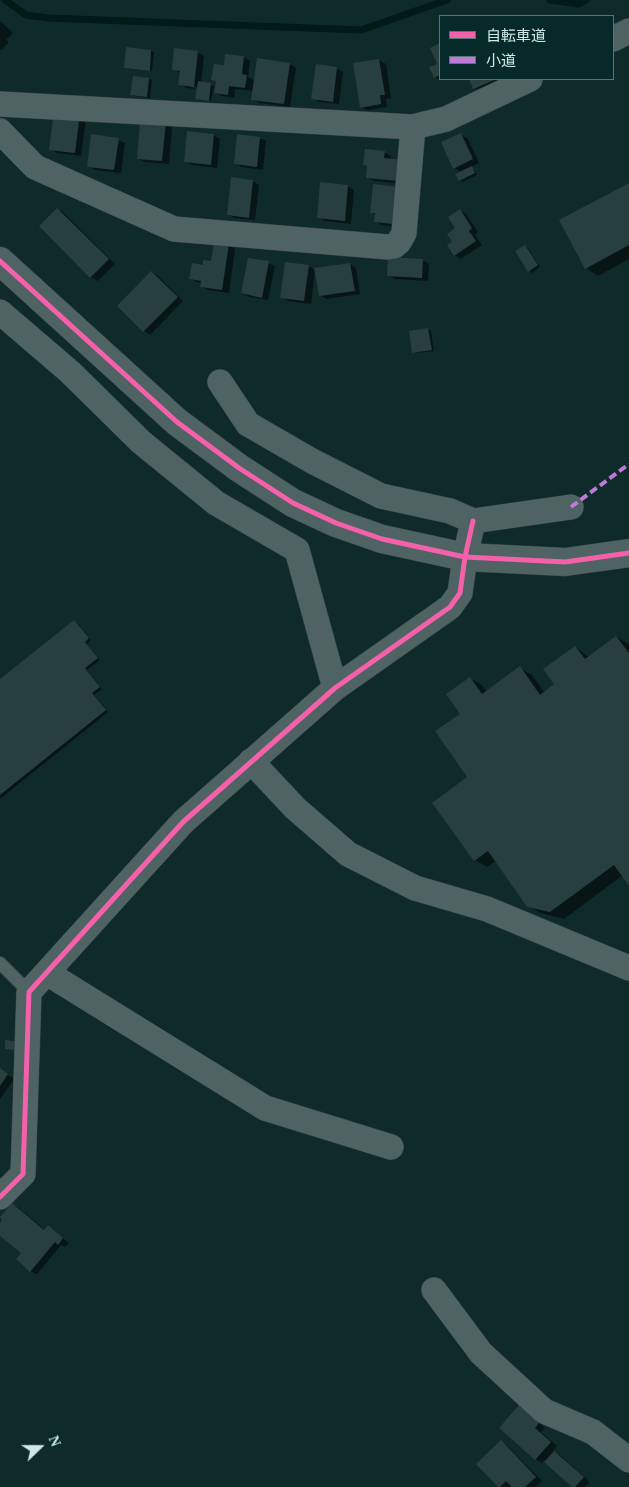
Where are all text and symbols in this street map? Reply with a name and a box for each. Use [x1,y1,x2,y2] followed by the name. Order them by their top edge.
[439,15,614,80] legend
[486,28,546,44] text: 自転車道
[486,53,516,69] text: 小道
[15,1422,65,1472] north arrow
[46,1434,63,1449] text: N

